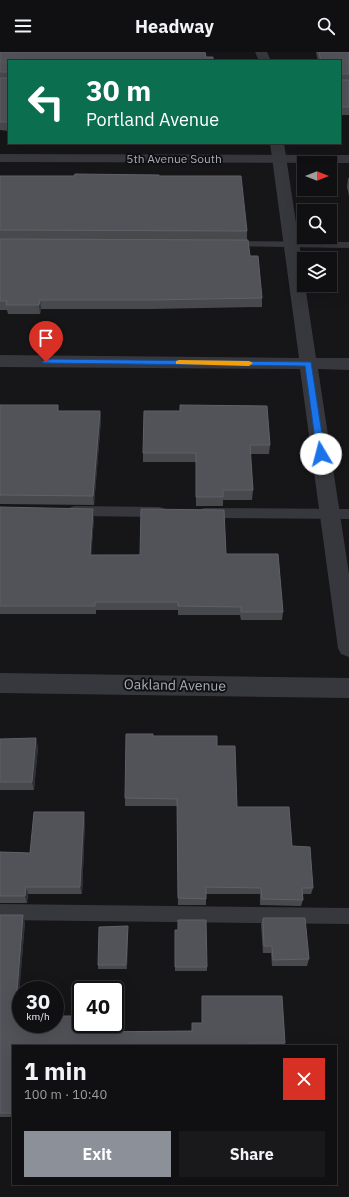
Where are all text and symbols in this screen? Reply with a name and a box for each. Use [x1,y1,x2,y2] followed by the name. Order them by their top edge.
[12,15,34,37] icon: menu
[135,15,214,38] text: Headway
[315,15,337,37] icon: search
[86,72,151,109] text: 30 m
[20,76,72,128] icon: left
[86,108,219,131] text: Portland Avenue
[126,151,222,166] street label: 5th Avenue South
[297,156,337,196] north arrow
[297,156,337,292] map controls
[297,204,337,244] button: search
[297,252,337,292] button: layers
[29,321,63,362] pin
[35,327,57,349] icon: arrive
[300,433,342,475] position arrow
[124,675,227,695] street label: Oakland Avenue
[72,981,124,1033] speed limit sign: 40
[26,988,50,1015] text: 30
[26,1010,50,1023] text: km/h
[24,1055,87,1087] text: 1 min
[283,1058,325,1100] button: close
[24,1086,107,1103] text: 100 m · 10:40
[24,1131,171,1177] button: Exit
[179,1131,325,1177] button: Share

